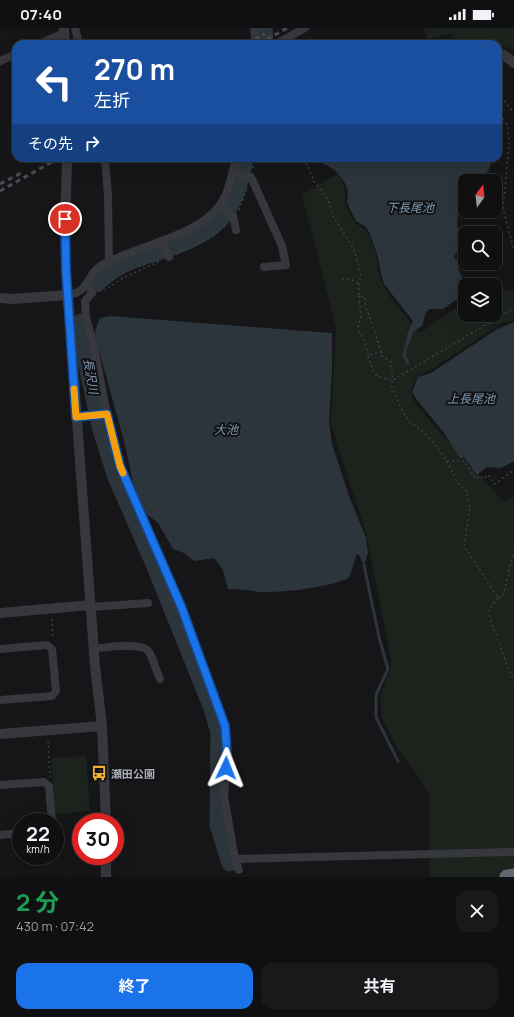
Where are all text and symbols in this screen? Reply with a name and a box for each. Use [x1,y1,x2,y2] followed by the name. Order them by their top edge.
[20,4,62,25] text: 07:40
[94,50,175,88] text: 270 m
[28,56,80,108] icon: left
[94,88,130,112] text: 左折
[81,132,103,154] icon: right
[28,133,73,154] text: その先
[458,174,502,218] north arrow
[458,174,502,322] map controls
[386,199,435,216] water label: 下長尾池
[48,202,82,236] pin
[54,208,76,230] icon: arrive
[458,226,502,270] button: search
[458,278,502,322] button: layers
[80,357,103,397] water label: 長沢川
[447,390,496,407] water label: 上長尾池
[214,421,239,438] water label: 大池
[205,747,247,789] position arrow
[90,764,108,782] bus stop icon: 瀬田公園
[111,766,155,781] place label: 瀬田公園
[72,813,124,865] speed limit sign: 30
[26,820,50,847] text: 22
[26,842,50,856] text: km/h
[16,885,59,918] text: 2 分
[456,890,498,932] button: close
[16,917,94,935] text: 430 m · 07:42
[16,963,253,1009] button: 終了
[261,963,498,1009] button: 共有

